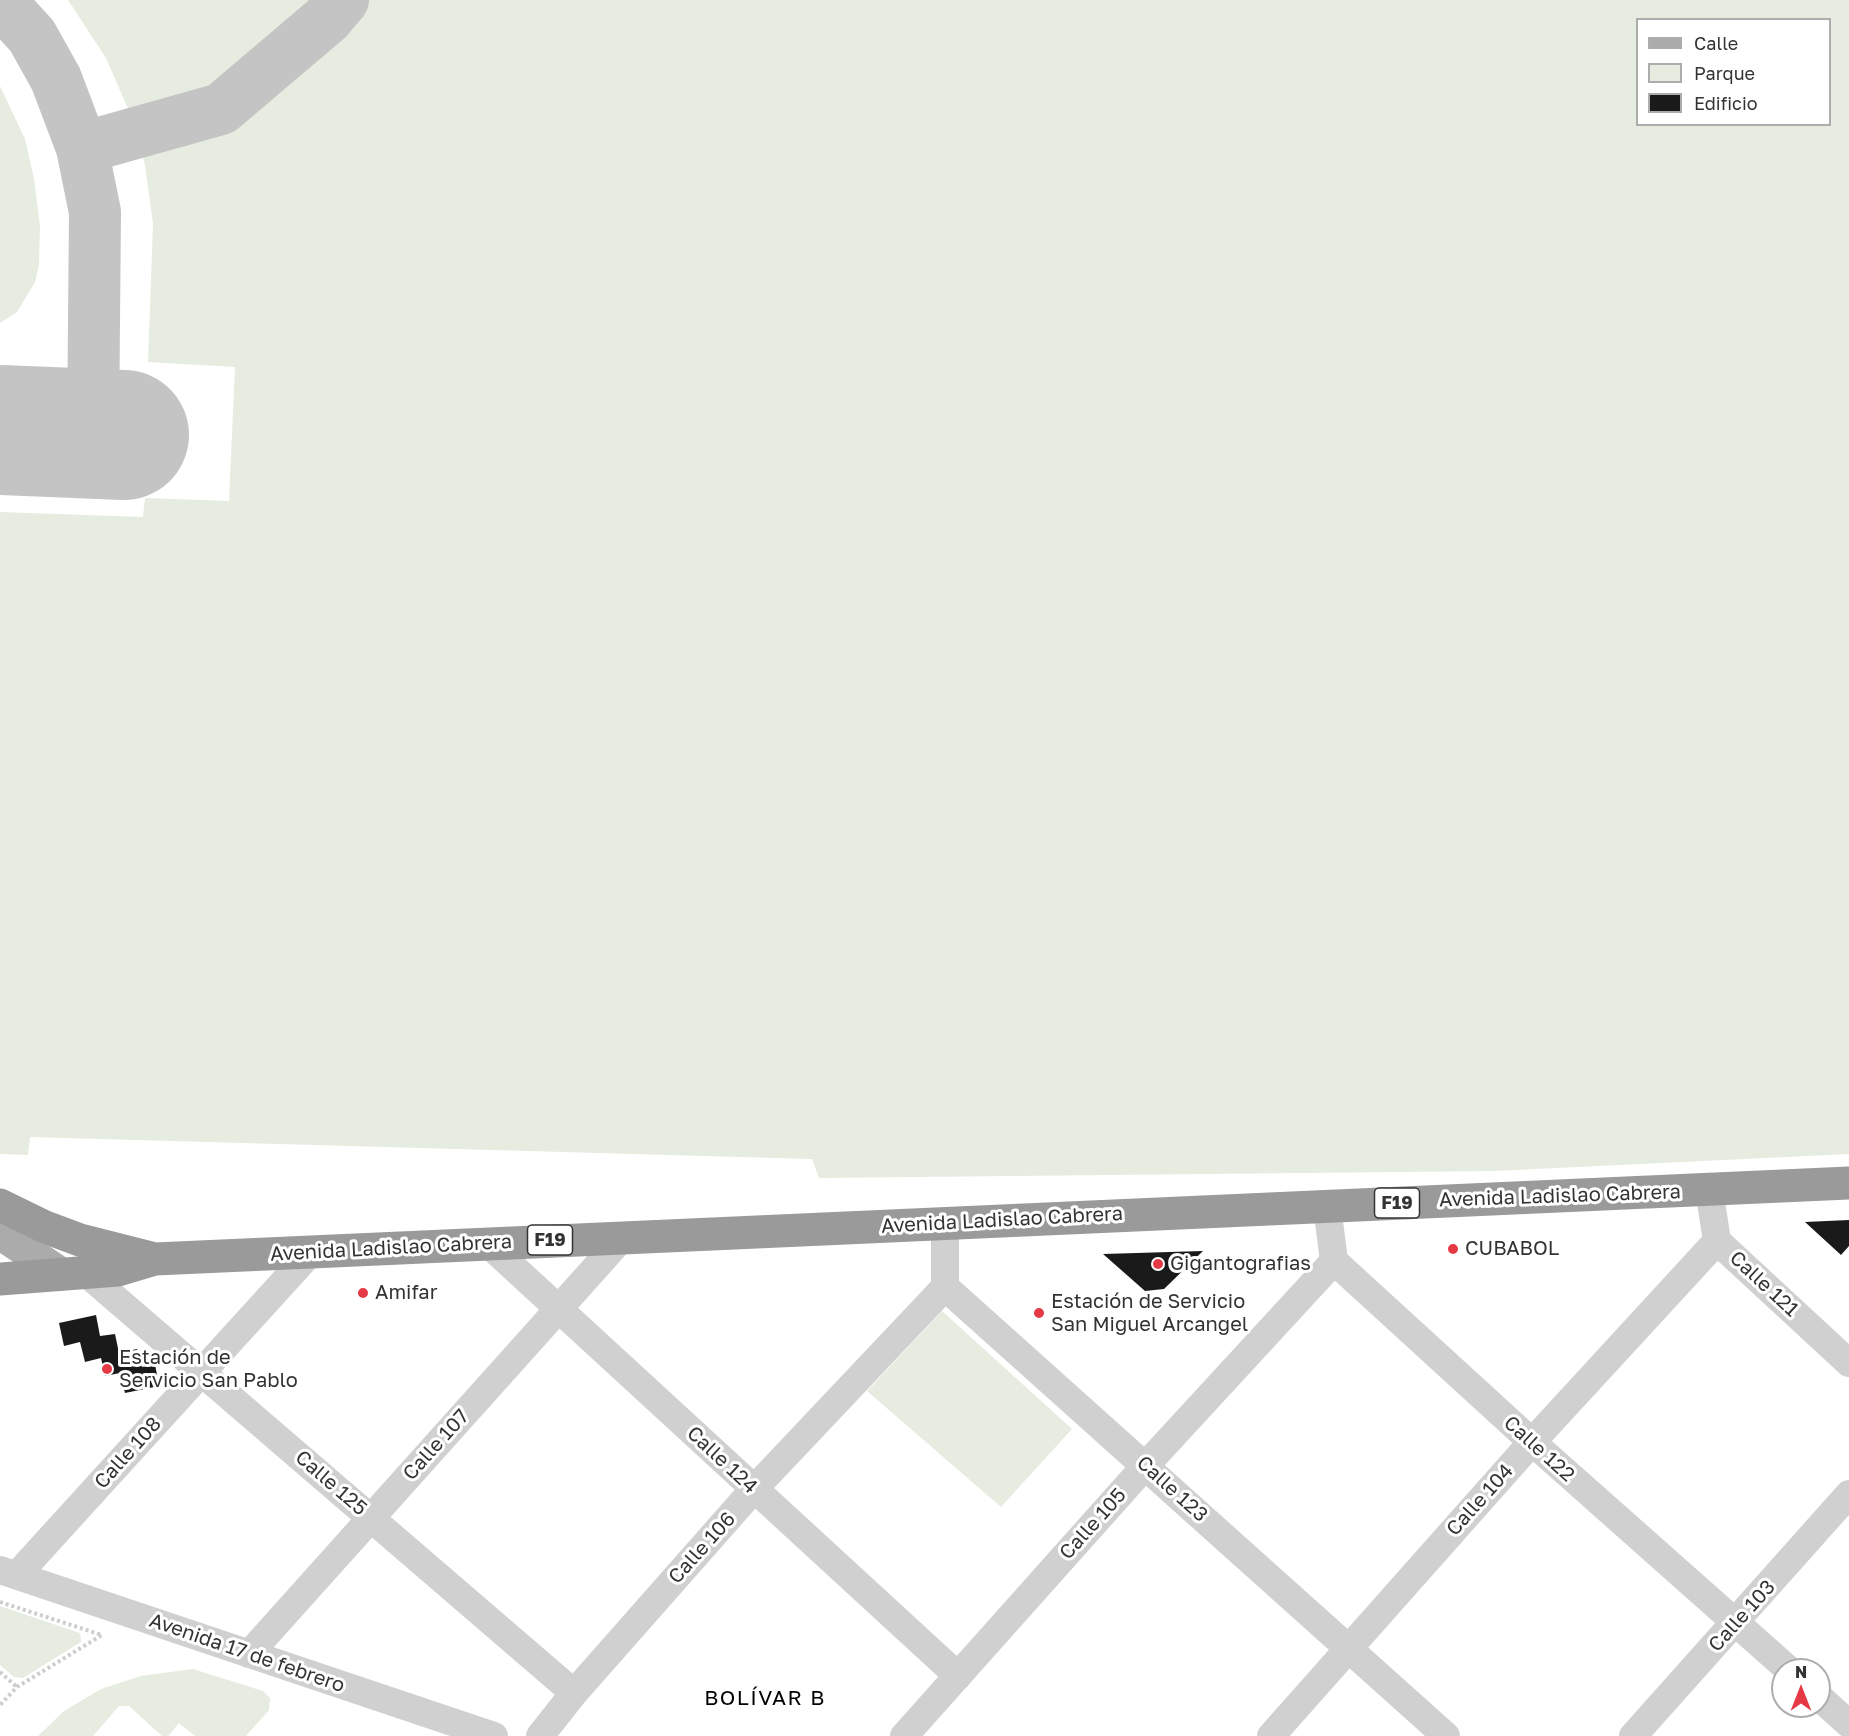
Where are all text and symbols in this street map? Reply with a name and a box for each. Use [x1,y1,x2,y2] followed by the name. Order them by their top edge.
[1636,18,1831,126] legend
[1694,32,1738,54] text: Calle
[1694,62,1755,84] text: Parque
[1694,92,1758,114] text: Edificio
[1439,1180,1681,1212] street label: Avenida Ladislao Cabrera
[1374,1188,1420,1218] road number: F19
[881,1202,1123,1238] street label: Avenida Ladislao Cabrera
[528,1225,572,1255] road number: F19
[270,1230,512,1266] street label: Avenida Ladislao Cabrera
[1465,1237,1559,1261] place label: CUBABOL
[1446,1242,1460,1256] marker: CUBABOL
[1725,1246,1803,1322] street label: Calle 121
[1170,1252,1311,1276] place label: Gigantografias
[1151,1257,1165,1271] marker: Gigantografias
[375,1281,437,1305] place label: Amifar
[356,1286,370,1300] marker: Amifar
[1051,1290,1248,1337] place label: Estación de Servicio San Miguel Arcangel
[1032,1306,1046,1320] marker: Estación de Servicio San Miguel Arcangel
[119,1346,298,1393] place label: Estación de Servicio San Pablo
[100,1362,114,1376] marker: Estación de Servicio San Pablo
[398,1405,474,1485] street label: Calle 107
[1499,1411,1579,1487] street label: Calle 122
[90,1412,166,1494] street label: Calle 108
[682,1421,762,1499] street label: Calle 124
[290,1445,372,1521] street label: Calle 125
[1132,1451,1212,1527] street label: Calle 123
[1442,1459,1518,1541] street label: Calle 104
[1055,1483,1131,1565] street label: Calle 105
[664,1507,740,1589] street label: Calle 106
[1704,1575,1780,1657] street label: Calle 103
[146,1608,348,1698] street label: Avenida 17 de febrero
[1771,1658,1831,1718] north arrow
[1795,1662,1807,1682] text: N
[704,1685,826,1711] district label: BOLÍVAR B

